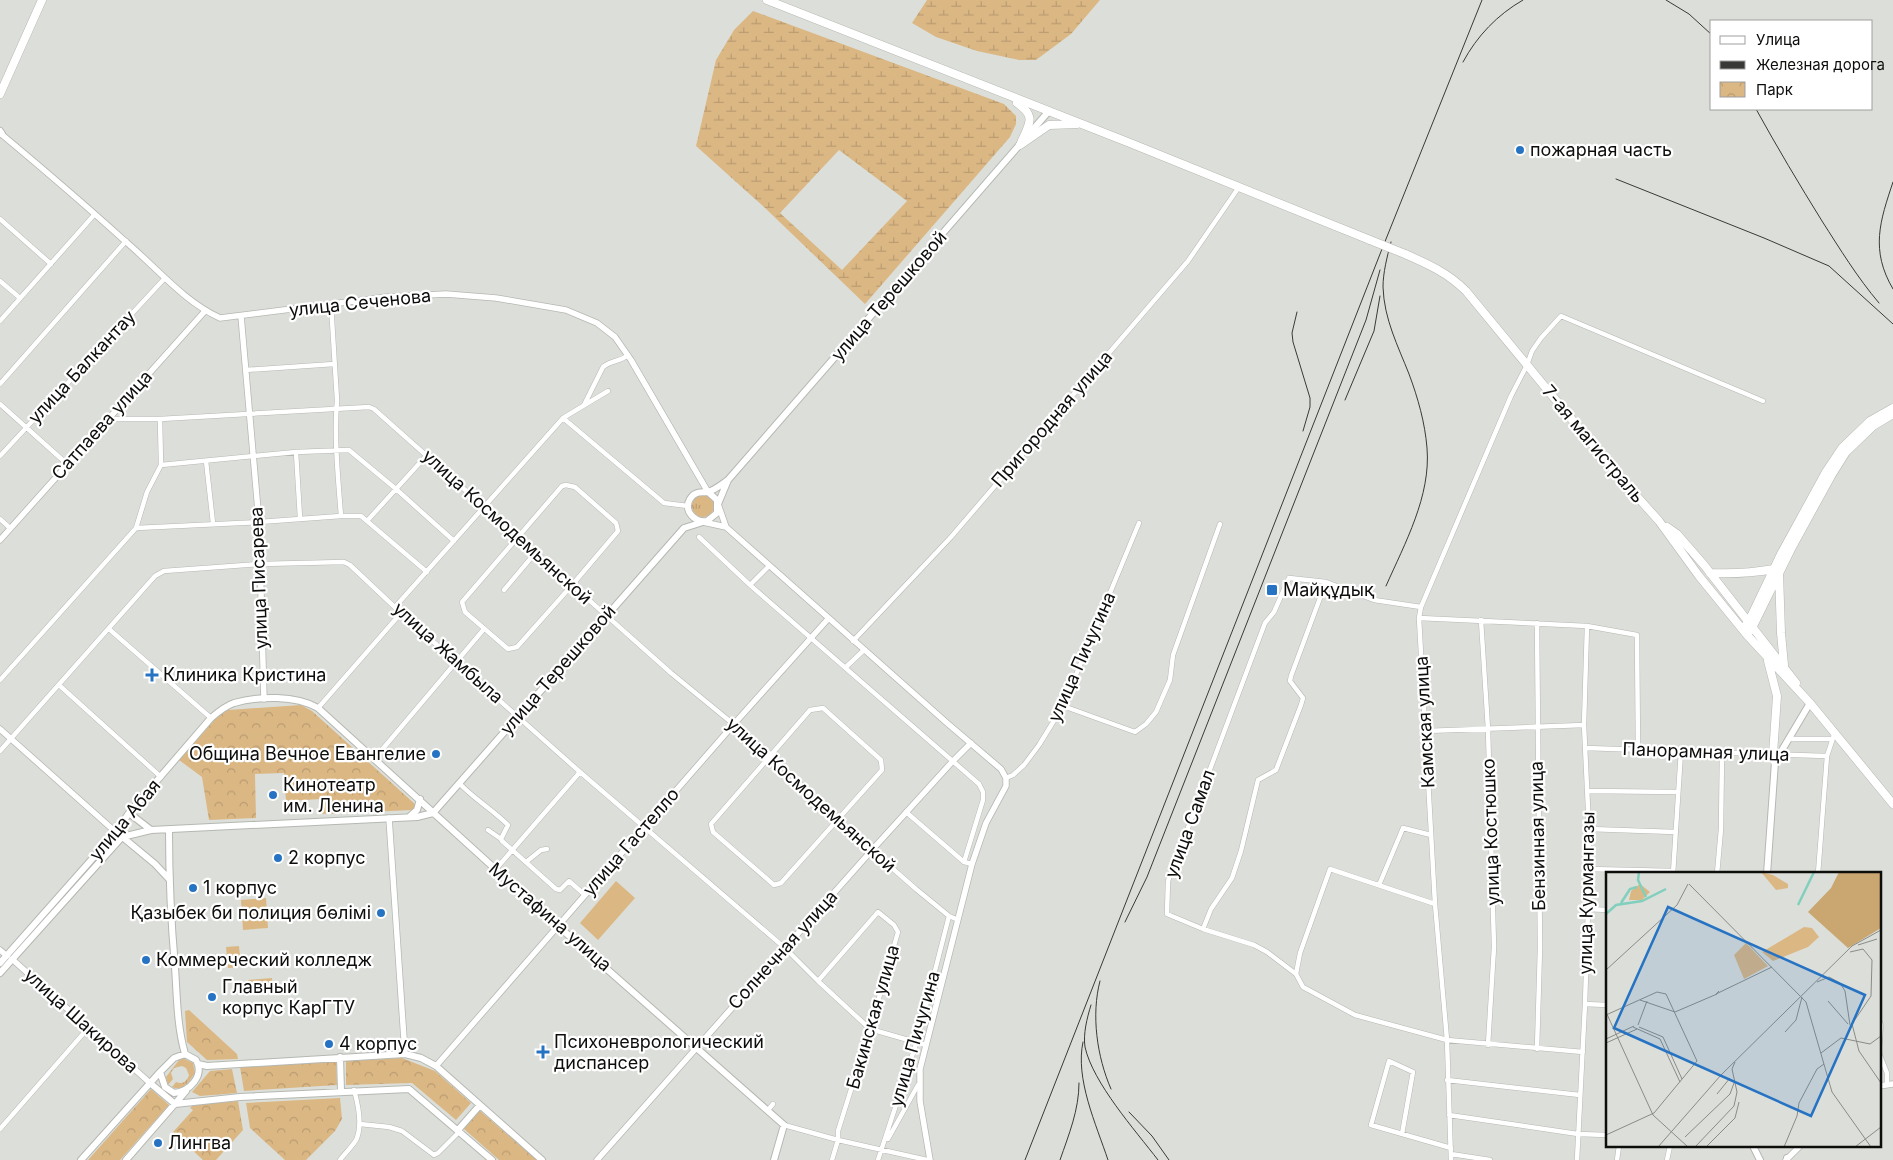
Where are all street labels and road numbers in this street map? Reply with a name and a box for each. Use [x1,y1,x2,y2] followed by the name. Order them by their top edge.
[827,227,951,365] street label: улица Терешковой
[288,285,432,320] street label: улица Сеченова
[24,306,139,428] street label: улица Балкантау
[987,346,1116,491] street label: Пригородная улица
[47,366,156,484] street label: Сатпаева улица
[1538,381,1649,507] street label: 7-ая магистраль
[418,445,596,608] street label: улица Космодемьянской
[246,506,271,650] street label: улица Писарева
[1043,589,1120,725] street label: улица Пичугина
[389,598,508,708] street label: улица Жамбыла
[496,601,620,739] street label: улица Терешковой
[1411,655,1438,789] street label: Камская улица
[722,713,900,876] street label: улица Космодемьянской
[1622,738,1790,765] street label: Панорамная улица
[1477,758,1504,906] street label: улица Костюшко
[1526,761,1549,911] street label: Бензинная улица
[1160,767,1219,881] street label: улица Самал
[85,775,165,864] street label: улица Абая
[578,784,683,900] street label: улица Гастелло
[1575,811,1598,975] street label: улица Курмангазы
[485,858,616,975] street label: Мустафина улица
[724,886,842,1014] street label: Солнечная улица
[842,942,903,1091] street label: Бакинская улица
[20,964,143,1077] street label: улица Шакирова
[885,969,944,1109] street label: улица Пичугина

